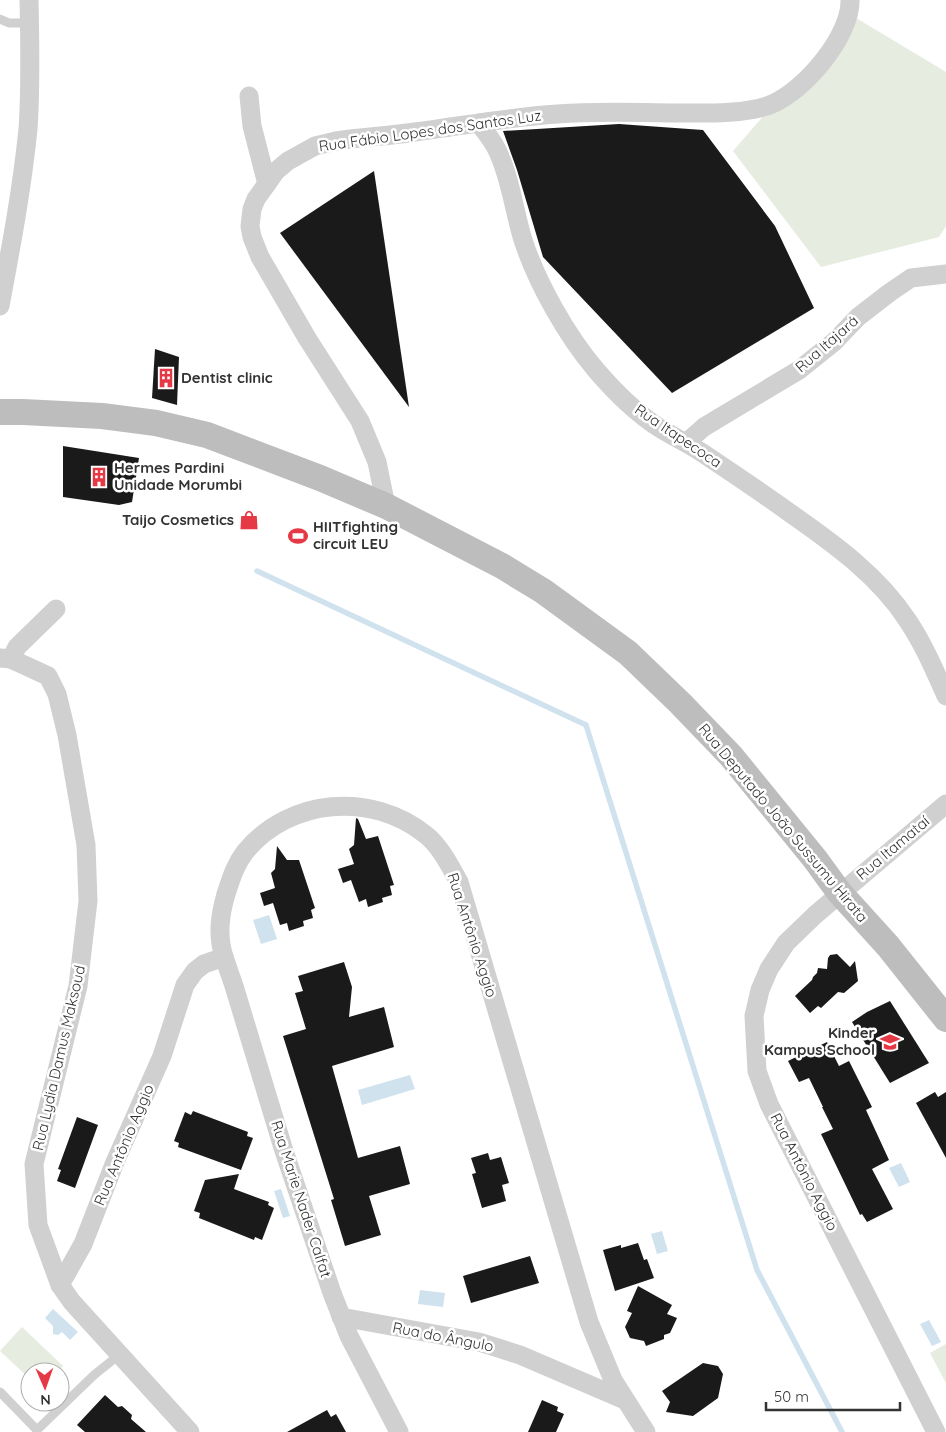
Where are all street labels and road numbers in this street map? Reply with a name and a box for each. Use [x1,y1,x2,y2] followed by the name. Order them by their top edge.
[317,105,542,156] street label: Rua Fábio Lopes dos Santos Luz
[791,311,862,376] street label: Rua Itajará
[631,400,725,472] street label: Rua Itapecoca
[695,719,872,926] street label: Rua Deputado João Sussumu Hirata
[852,811,934,884] street label: Rua Itamataí
[443,870,502,1000] street label: Rua Antônio Aggio
[28,963,89,1152] street label: Rua Lydia Damus Maksoud
[89,1081,158,1208] street label: Rua Antônio Aggio
[766,1110,842,1234] street label: Rua Antônio Aggio
[267,1118,336,1280] street label: Rua Marie Nader Calfat
[391,1317,495,1356] street label: Rua do Ângulo

